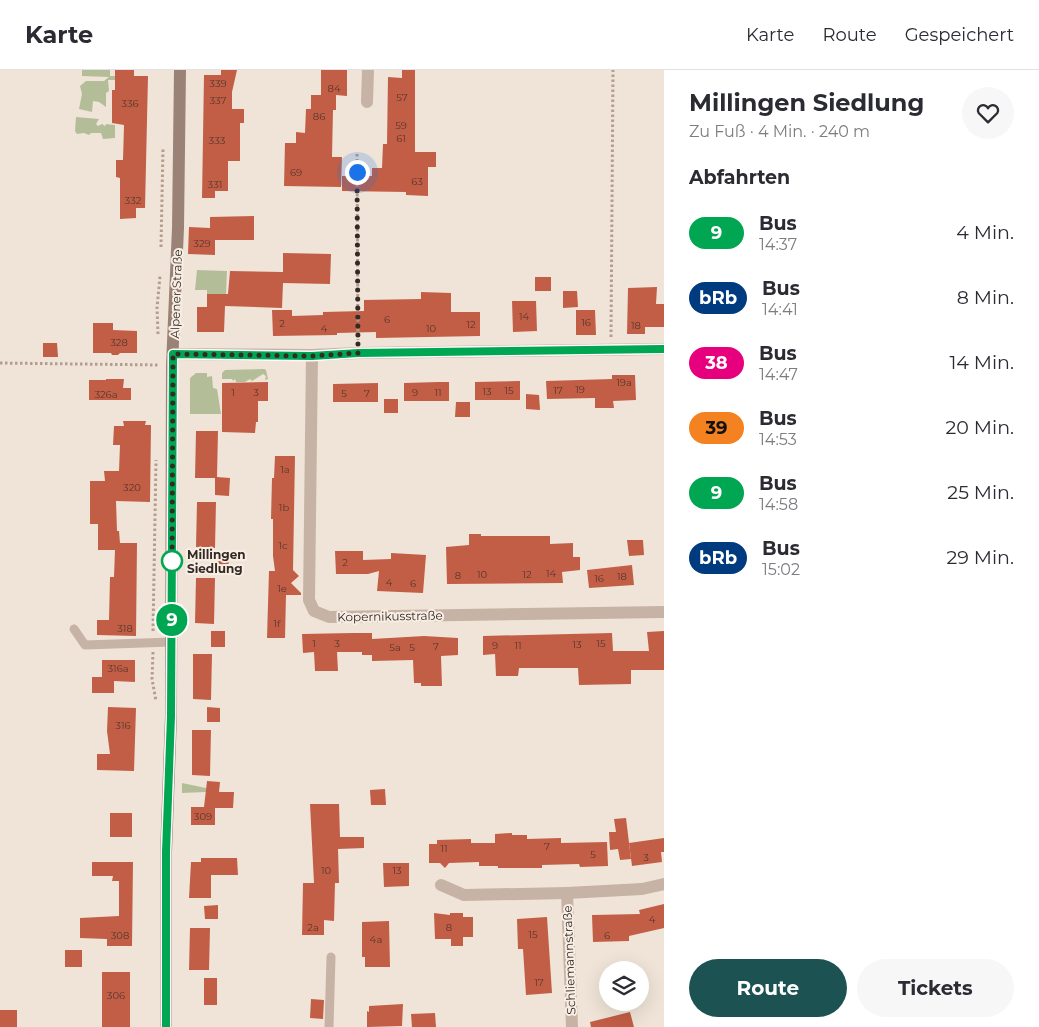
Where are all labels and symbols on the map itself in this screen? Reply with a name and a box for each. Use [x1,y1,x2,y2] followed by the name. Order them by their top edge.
[209,77,227,90] house number: 339
[328,82,341,95] house number: 84
[396,91,408,104] house number: 57
[210,94,227,107] house number: 337
[121,97,139,110] house number: 336
[313,110,325,123] house number: 86
[395,119,407,132] house number: 59
[396,132,406,145] house number: 61
[209,134,226,147] house number: 333
[345,160,370,185] your location
[290,166,302,179] house number: 69
[411,175,423,188] house number: 63
[208,178,222,191] house number: 331
[125,194,142,207] house number: 332
[193,237,211,250] house number: 329
[167,249,185,339] street label: Alpener Straße
[519,310,529,323] house number: 14
[384,313,390,326] house number: 6
[581,316,591,329] house number: 16
[279,317,285,330] house number: 2
[466,318,476,331] house number: 12
[631,319,641,332] house number: 18
[321,322,328,335] house number: 4
[426,322,436,335] house number: 10
[110,336,128,349] house number: 328
[616,376,632,389] house number: 19a
[575,383,585,396] house number: 19
[504,384,514,397] house number: 15
[553,384,563,397] house number: 17
[482,385,492,398] house number: 13
[231,386,235,399] house number: 1
[253,386,259,399] house number: 3
[412,386,418,399] house number: 9
[434,386,442,399] house number: 11
[341,387,347,400] house number: 5
[364,387,370,400] house number: 7
[94,388,118,401] house number: 326a
[280,463,290,476] house number: 1a
[123,481,141,494] house number: 320
[279,501,289,514] house number: 1b
[278,539,288,552] house number: 1c
[187,547,246,576] place label: Millingen Siedlung
[161,550,183,572] marker: Millingen Siedlung
[342,556,348,569] house number: 2
[546,567,556,580] house number: 14
[477,568,487,581] house number: 10
[522,568,532,581] house number: 12
[455,569,461,582] house number: 8
[617,570,627,583] house number: 18
[594,572,604,585] house number: 16
[386,576,393,589] house number: 4
[410,577,416,590] house number: 6
[277,582,287,595] house number: 1e
[156,604,188,636] line badge: 9
[337,608,443,624] street label: Kopernikusstraße
[274,617,281,630] house number: 1f
[117,622,133,635] house number: 318
[312,637,316,650] house number: 1
[334,637,340,650] house number: 3
[596,637,606,650] house number: 15
[572,638,582,651] house number: 13
[492,639,498,652] house number: 9
[514,639,522,652] house number: 11
[433,640,439,653] house number: 7
[389,641,401,654] house number: 5a
[409,641,415,654] house number: 5
[107,662,129,675] house number: 316a
[115,719,131,732] house number: 316
[194,810,212,823] house number: 309
[544,840,550,853] house number: 7
[440,842,448,855] house number: 11
[590,848,596,861] house number: 5
[643,851,649,864] house number: 3
[321,864,331,877] house number: 10
[392,864,402,877] house number: 13
[560,905,578,1015] street label: Schliemannstraße
[649,913,656,926] house number: 4
[307,921,319,934] house number: 2a
[446,921,452,934] house number: 8
[528,928,538,941] house number: 15
[111,929,129,942] house number: 308
[604,929,610,942] house number: 6
[370,933,382,946] house number: 4a
[534,976,544,989] house number: 17
[107,989,125,1002] house number: 306

